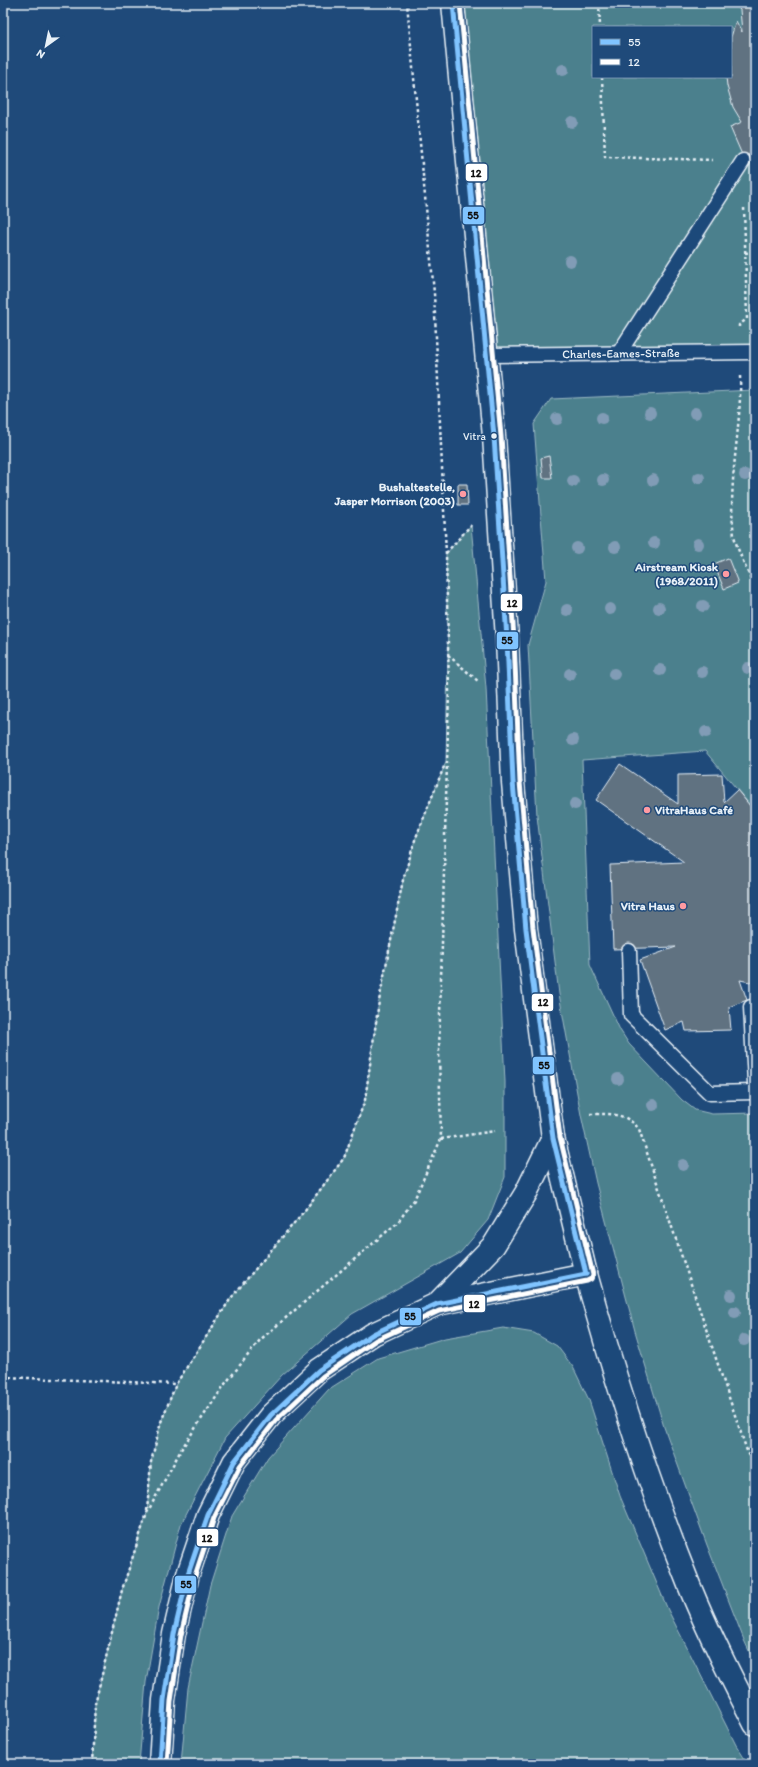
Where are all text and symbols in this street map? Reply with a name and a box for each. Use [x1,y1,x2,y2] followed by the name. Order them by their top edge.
[26,26,66,66] north arrow
[592,26,732,78] legend
[628,35,641,49] text: 55
[34,46,47,61] text: N
[628,55,641,69] text: 12
[465,163,488,182] line badge: 12
[471,167,482,180] text: 12
[462,206,485,225] line badge: 55
[467,209,479,222] text: 55
[562,346,680,361] street label: Charles-Eames-Straße
[463,430,487,443] place label: Vitra
[489,431,499,441] marker: Vitra
[333,480,455,509] place label: Bushaltestelle, Jasper Morrison (2003)
[458,489,468,499] marker: Bushaltestelle, Jasper Morrison (2003)
[634,560,719,589] place label: Airstream Kiosk (1968/2011)
[721,569,731,579] marker: Airstream Kiosk (1968/2011)
[500,593,523,612] line badge: 12
[507,597,518,610] text: 12
[496,631,519,650] line badge: 55
[501,634,513,647] text: 55
[655,803,733,817] place label: VitraHaus Café
[642,805,652,815] marker: VitraHaus Café
[621,899,676,913] place label: Vitra Haus
[678,901,688,911] marker: Vitra Haus
[531,993,554,1012] line badge: 12
[538,996,549,1009] text: 12
[532,1056,555,1075] line badge: 55
[538,1059,550,1072] text: 55
[463,1294,486,1313] line badge: 12
[469,1298,480,1311] text: 12
[399,1307,422,1326] line badge: 55
[404,1310,416,1323] text: 55
[196,1528,219,1547] line badge: 12
[202,1532,213,1545] text: 12
[174,1575,197,1594] line badge: 55
[180,1578,192,1591] text: 55

